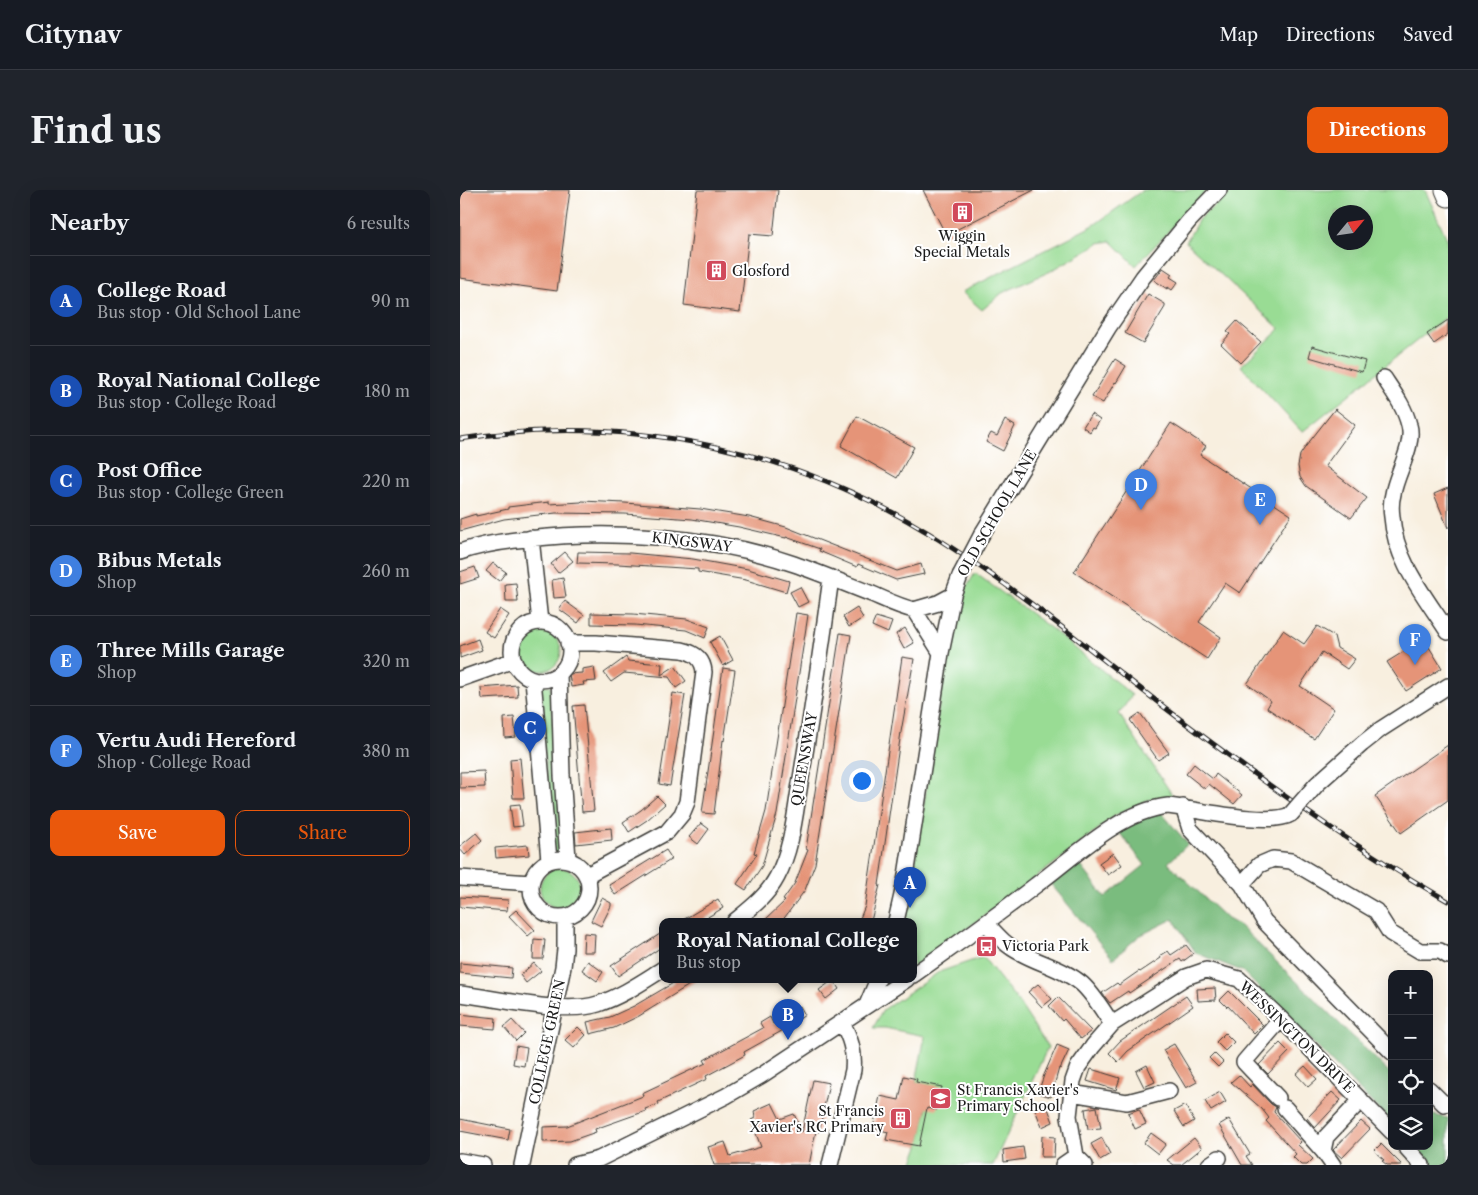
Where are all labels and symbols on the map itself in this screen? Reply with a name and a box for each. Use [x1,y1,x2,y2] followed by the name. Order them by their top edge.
[950,201,974,225] building icon: Wiggin Special Metals
[1328,205,1373,250] north arrow
[914,227,1010,261] place label: Wiggin Special Metals
[704,259,728,283] building icon: Glosford
[732,262,790,280] place label: Glosford
[953,446,1041,580] street label: OLD SCHOOL LANE
[1125,469,1157,510] pin: D
[1244,484,1276,525] pin: E
[651,528,734,556] street label: KINGSWAY
[1399,624,1431,665] pin: F
[787,710,821,807] street label: QUEENSWAY
[514,712,546,753] pin: C
[849,768,875,794] your location
[894,867,926,908] pin: A
[974,934,998,958] bus stop icon: Victoria Park
[1001,937,1090,955] place label: Victoria Park
[525,977,569,1106] street label: COLLEGE GREEN
[1235,977,1358,1097] street label: WESSINGTON DRIVE
[772,999,804,1040] pin: B
[957,1081,1079,1115] place label: St Francis Xavier's Primary School
[929,1086,953,1110] school or university icon: St Francis Xavier's Primary School
[749,1102,884,1136] place label: St Francis Xavier's RC Primary
[888,1107,912,1131] building icon: St Francis Xavier's RC Primary

